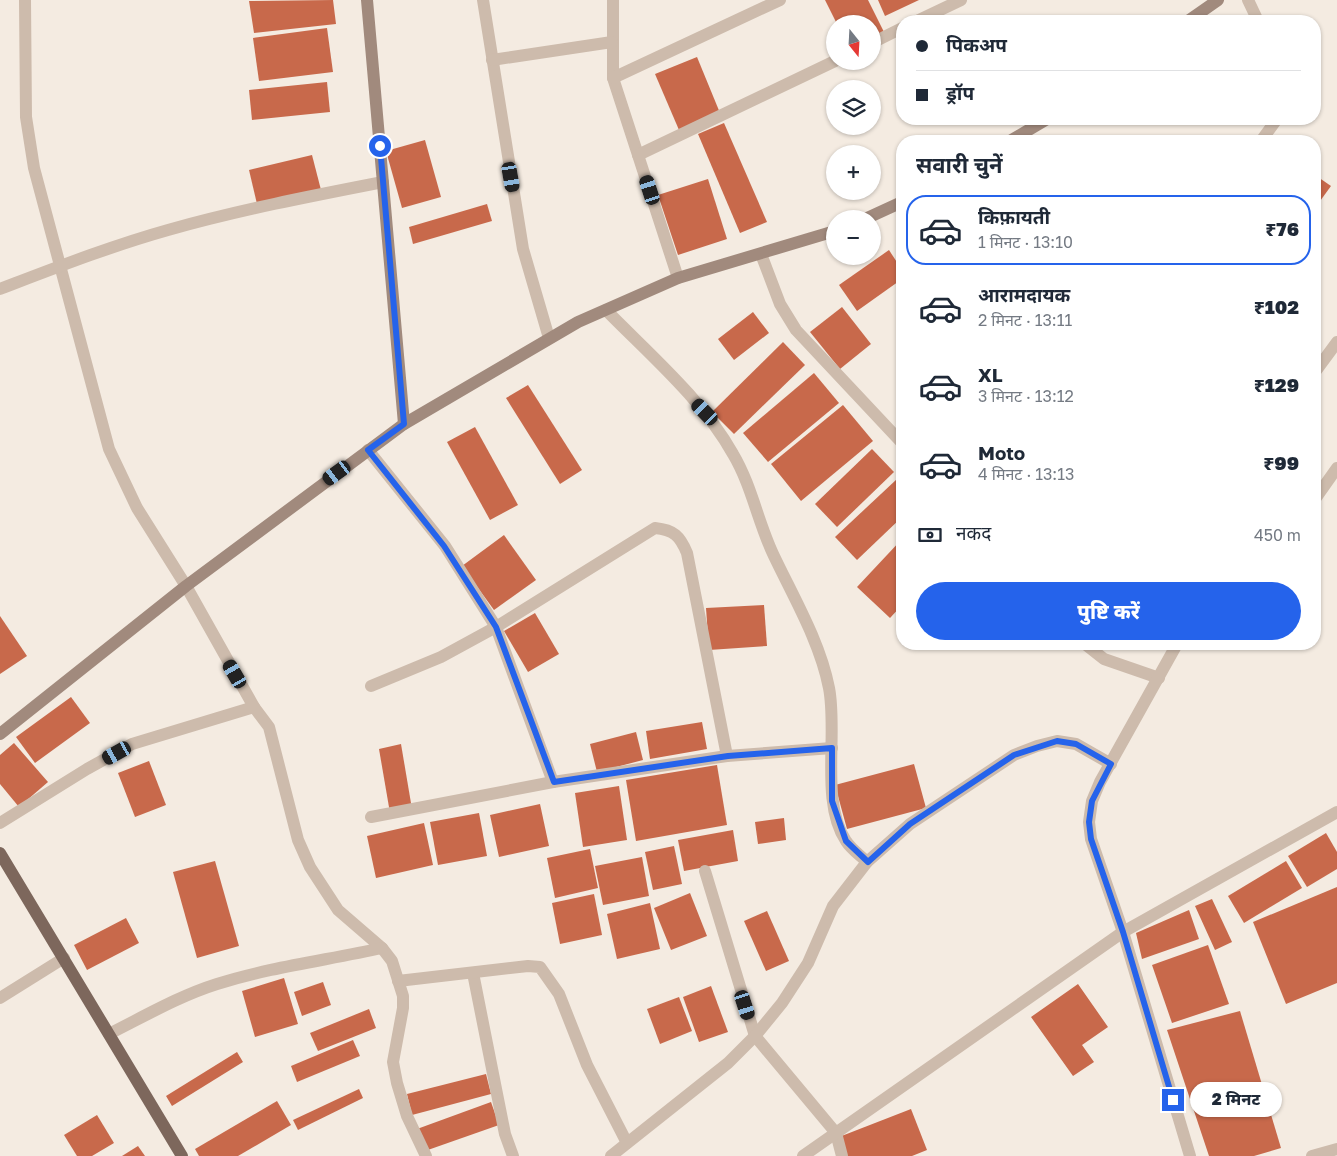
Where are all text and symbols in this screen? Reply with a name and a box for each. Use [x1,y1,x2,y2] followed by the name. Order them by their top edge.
[826,15,881,70] north arrow
[826,15,881,265] map controls
[946,33,1007,56] text: पिकअप
[826,80,881,135] button: layers
[946,81,974,104] text: ड्रॉप
[369,135,391,157] route start
[826,145,881,200] button: +
[916,151,1002,178] text: सवारी चुनें
[501,161,520,193] car
[638,173,661,207] car
[978,205,1050,228] text: किफ़ायती
[918,208,963,253] icon: car
[826,210,881,265] button: −
[1265,217,1299,240] text: ₹76
[978,232,1073,252] text: 1 मिनट · 13:10
[978,283,1070,306] text: आरामदायक
[918,286,963,331] icon: car
[1254,295,1299,318] text: ₹102
[978,310,1072,330] text: 2 मिनट · 13:11
[978,363,1003,386] text: XL
[918,364,963,409] icon: car
[1254,373,1299,396] text: ₹129
[978,386,1074,406] text: 3 मिनट · 13:12
[689,396,720,428] car
[978,441,1025,464] text: Moto
[918,442,963,487] icon: car
[1263,451,1299,474] text: ₹99
[320,458,353,488] car
[978,464,1074,484] text: 4 मिनट · 13:13
[916,521,944,549] icon: cash
[956,521,991,544] text: नकद
[1254,525,1301,545] text: 450 m
[916,582,1301,640] button: पुष्टि करें
[221,657,248,691] car
[100,739,133,767] car
[733,988,756,1022] car
[1190,1082,1283,1118] callout: 2 मिनट
[1162,1089,1184,1111] route end
[1212,1089,1260,1109] text: 2 मिनट

